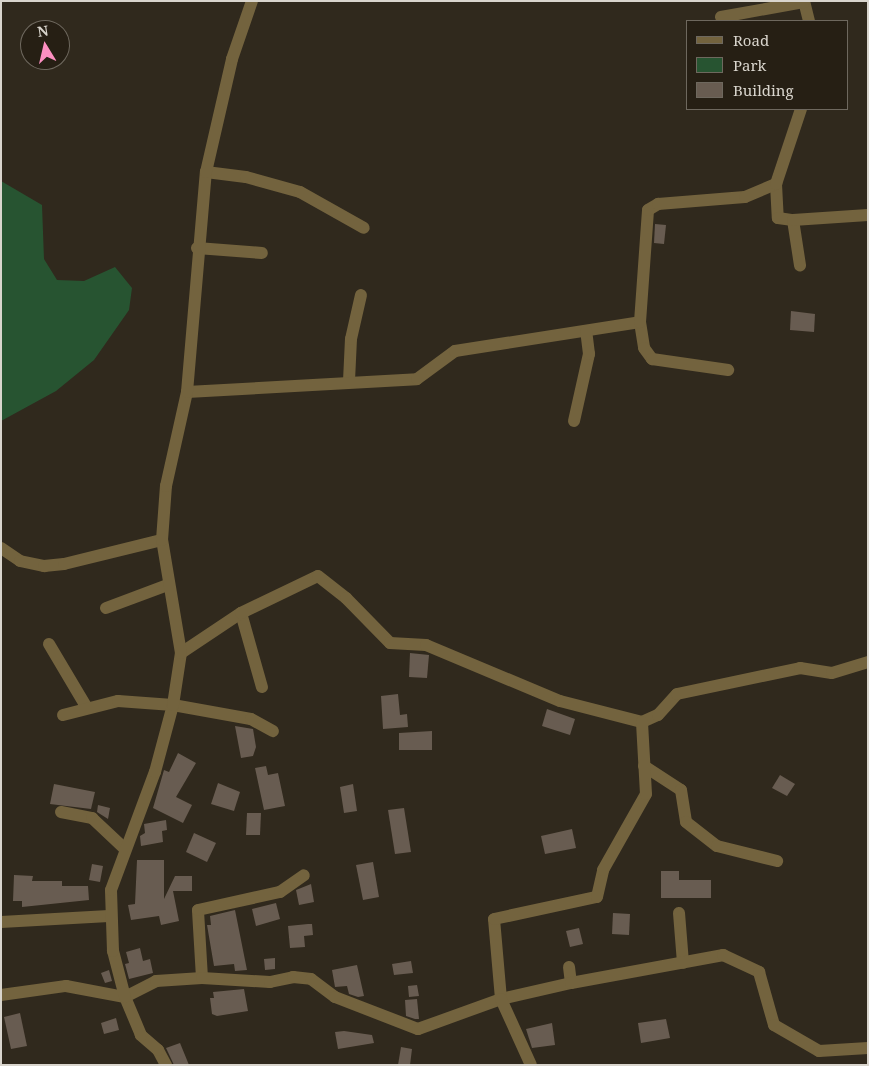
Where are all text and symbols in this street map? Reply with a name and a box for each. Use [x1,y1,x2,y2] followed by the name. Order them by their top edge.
[20,20,70,70] north arrow
[36,20,50,41] text: N
[686,20,849,110] legend
[733,30,769,50] text: Road
[733,55,766,75] text: Park
[733,80,794,100] text: Building

